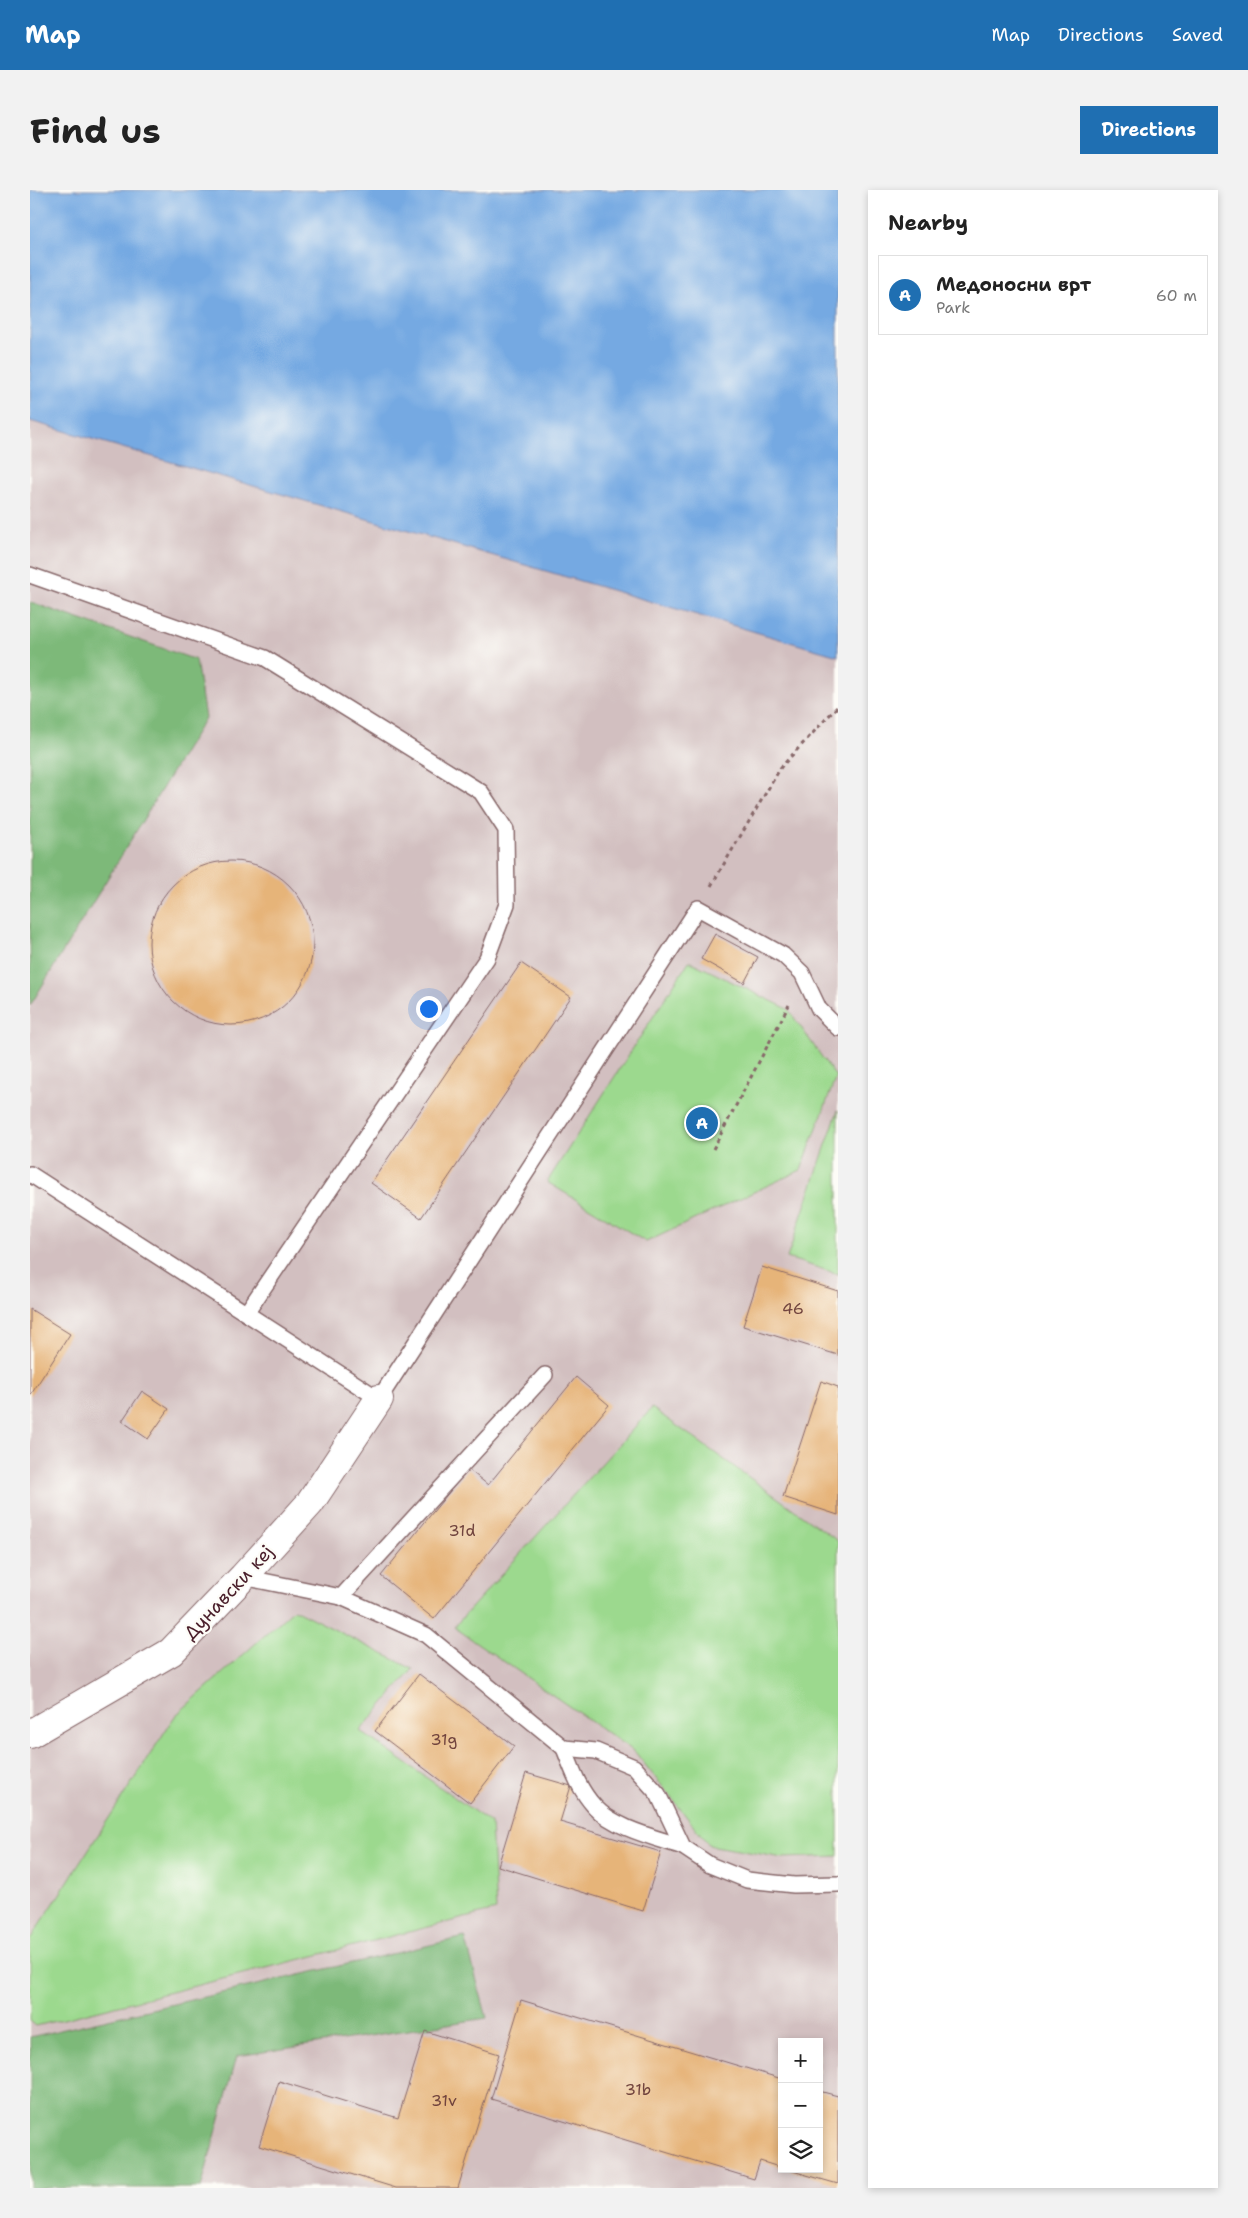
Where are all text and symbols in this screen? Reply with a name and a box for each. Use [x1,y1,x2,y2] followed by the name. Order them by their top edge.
[25,19,81,51] text: Map
[992,23,1030,47] text: Map
[1058,23,1144,47] text: Directions
[1172,23,1223,47] text: Saved
[1080,106,1218,154] button: Directions
[30,107,161,154] text: Find us
[888,209,968,237] text: Nearby
[936,272,1091,297] text: Медоносни врт
[899,285,911,306] text: A
[1156,285,1197,306] text: 60 m
[936,297,970,318] text: Park
[416,996,442,1022] your location
[686,1104,718,1142] pin: A
[782,1298,804,1319] house number: 46
[448,1520,476,1541] house number: 31d
[178,1539,279,1645] street label: Дунавски кеј
[431,1729,458,1750] house number: 31g
[778,2038,823,2173] map controls
[778,2038,823,2083] button: +
[625,2079,651,2100] house number: 31b
[778,2083,823,2128] button: −
[431,2090,457,2111] house number: 31v
[778,2128,823,2173] button: layers

